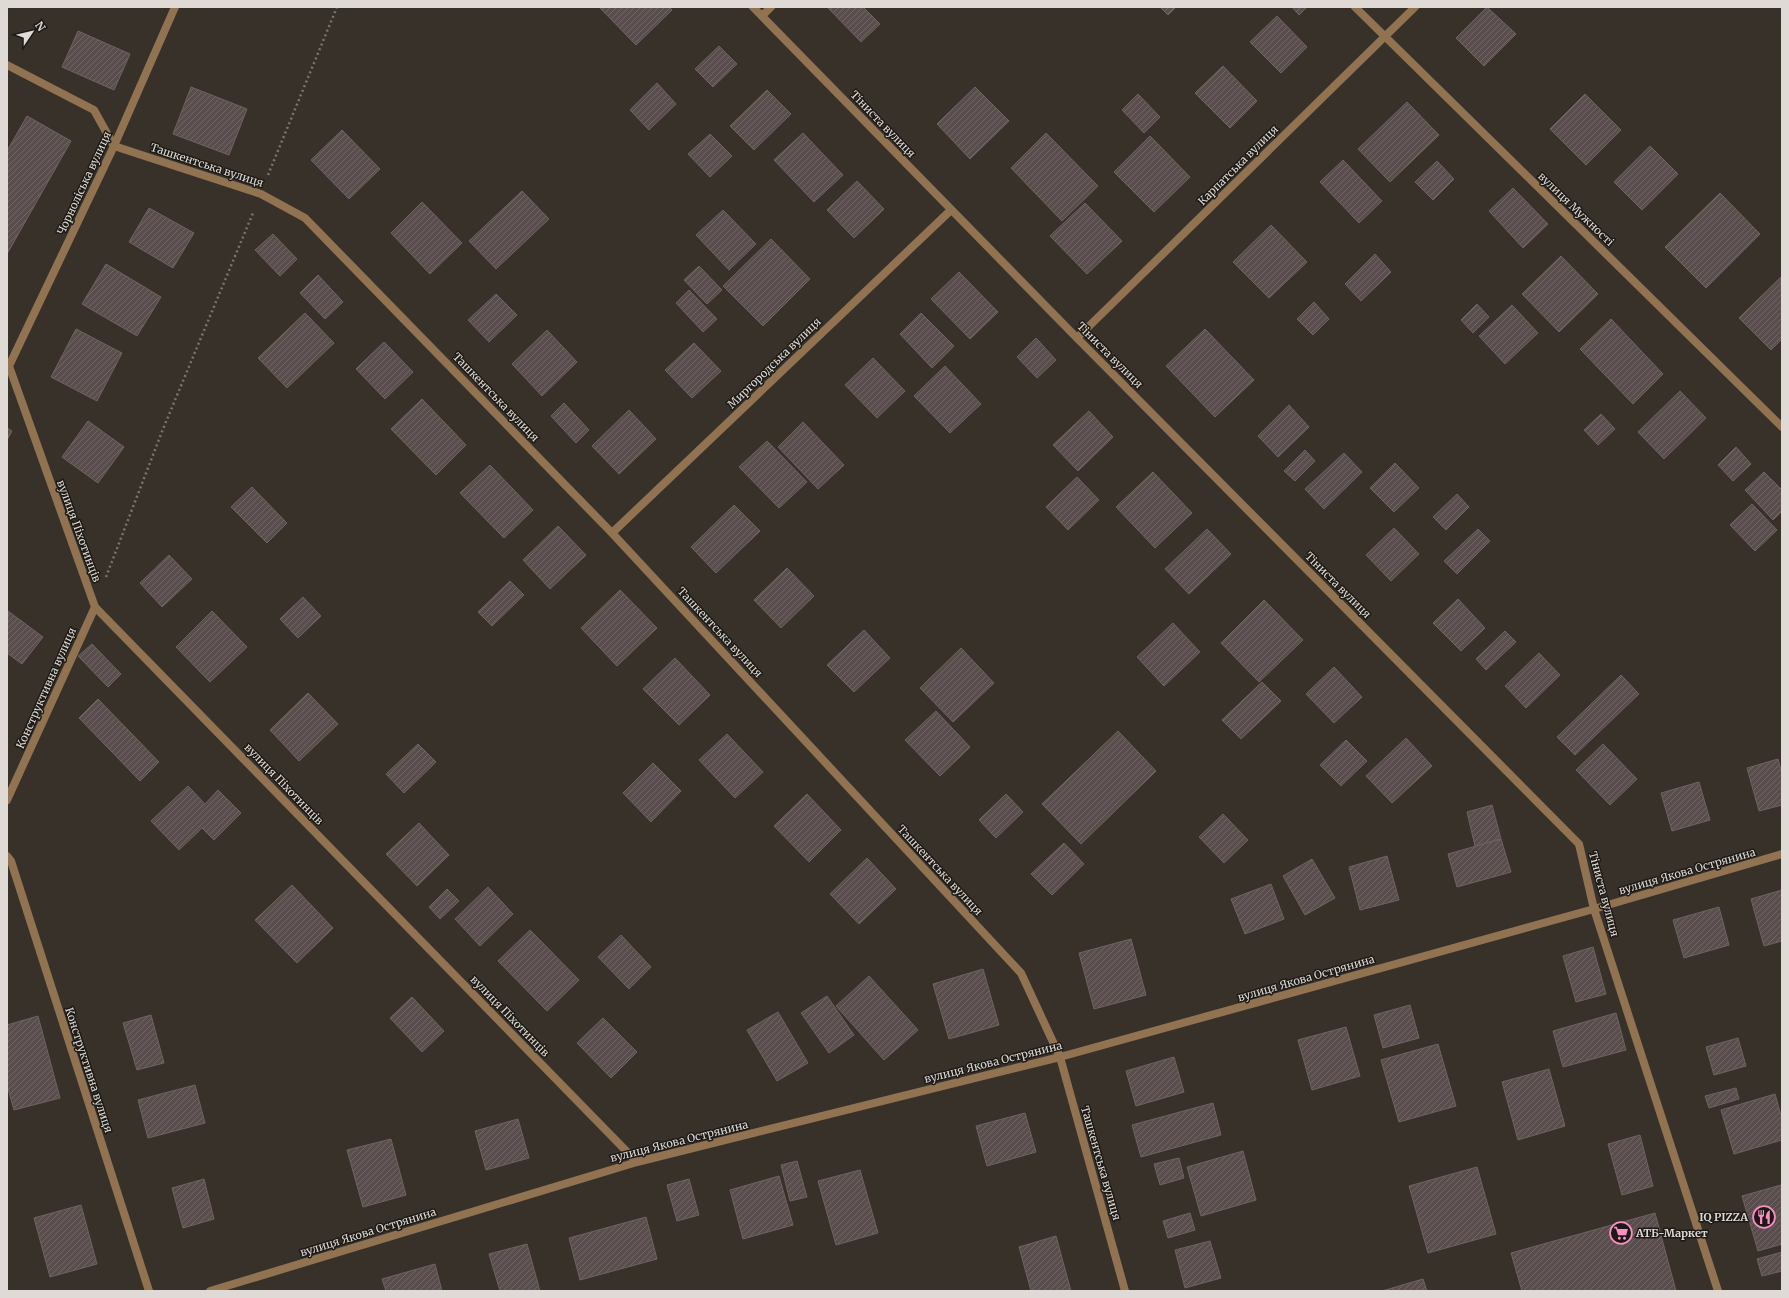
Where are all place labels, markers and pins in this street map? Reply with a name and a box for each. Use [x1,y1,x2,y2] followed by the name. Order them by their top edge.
[1751,1204,1777,1230] restaurant icon: IQ PIZZA
[1699,1210,1748,1224] place label: IQ PIZZA
[1608,1220,1634,1246] supermarket icon: АТБ-Маркет
[1635,1226,1708,1240] place label: АТБ-Маркет

